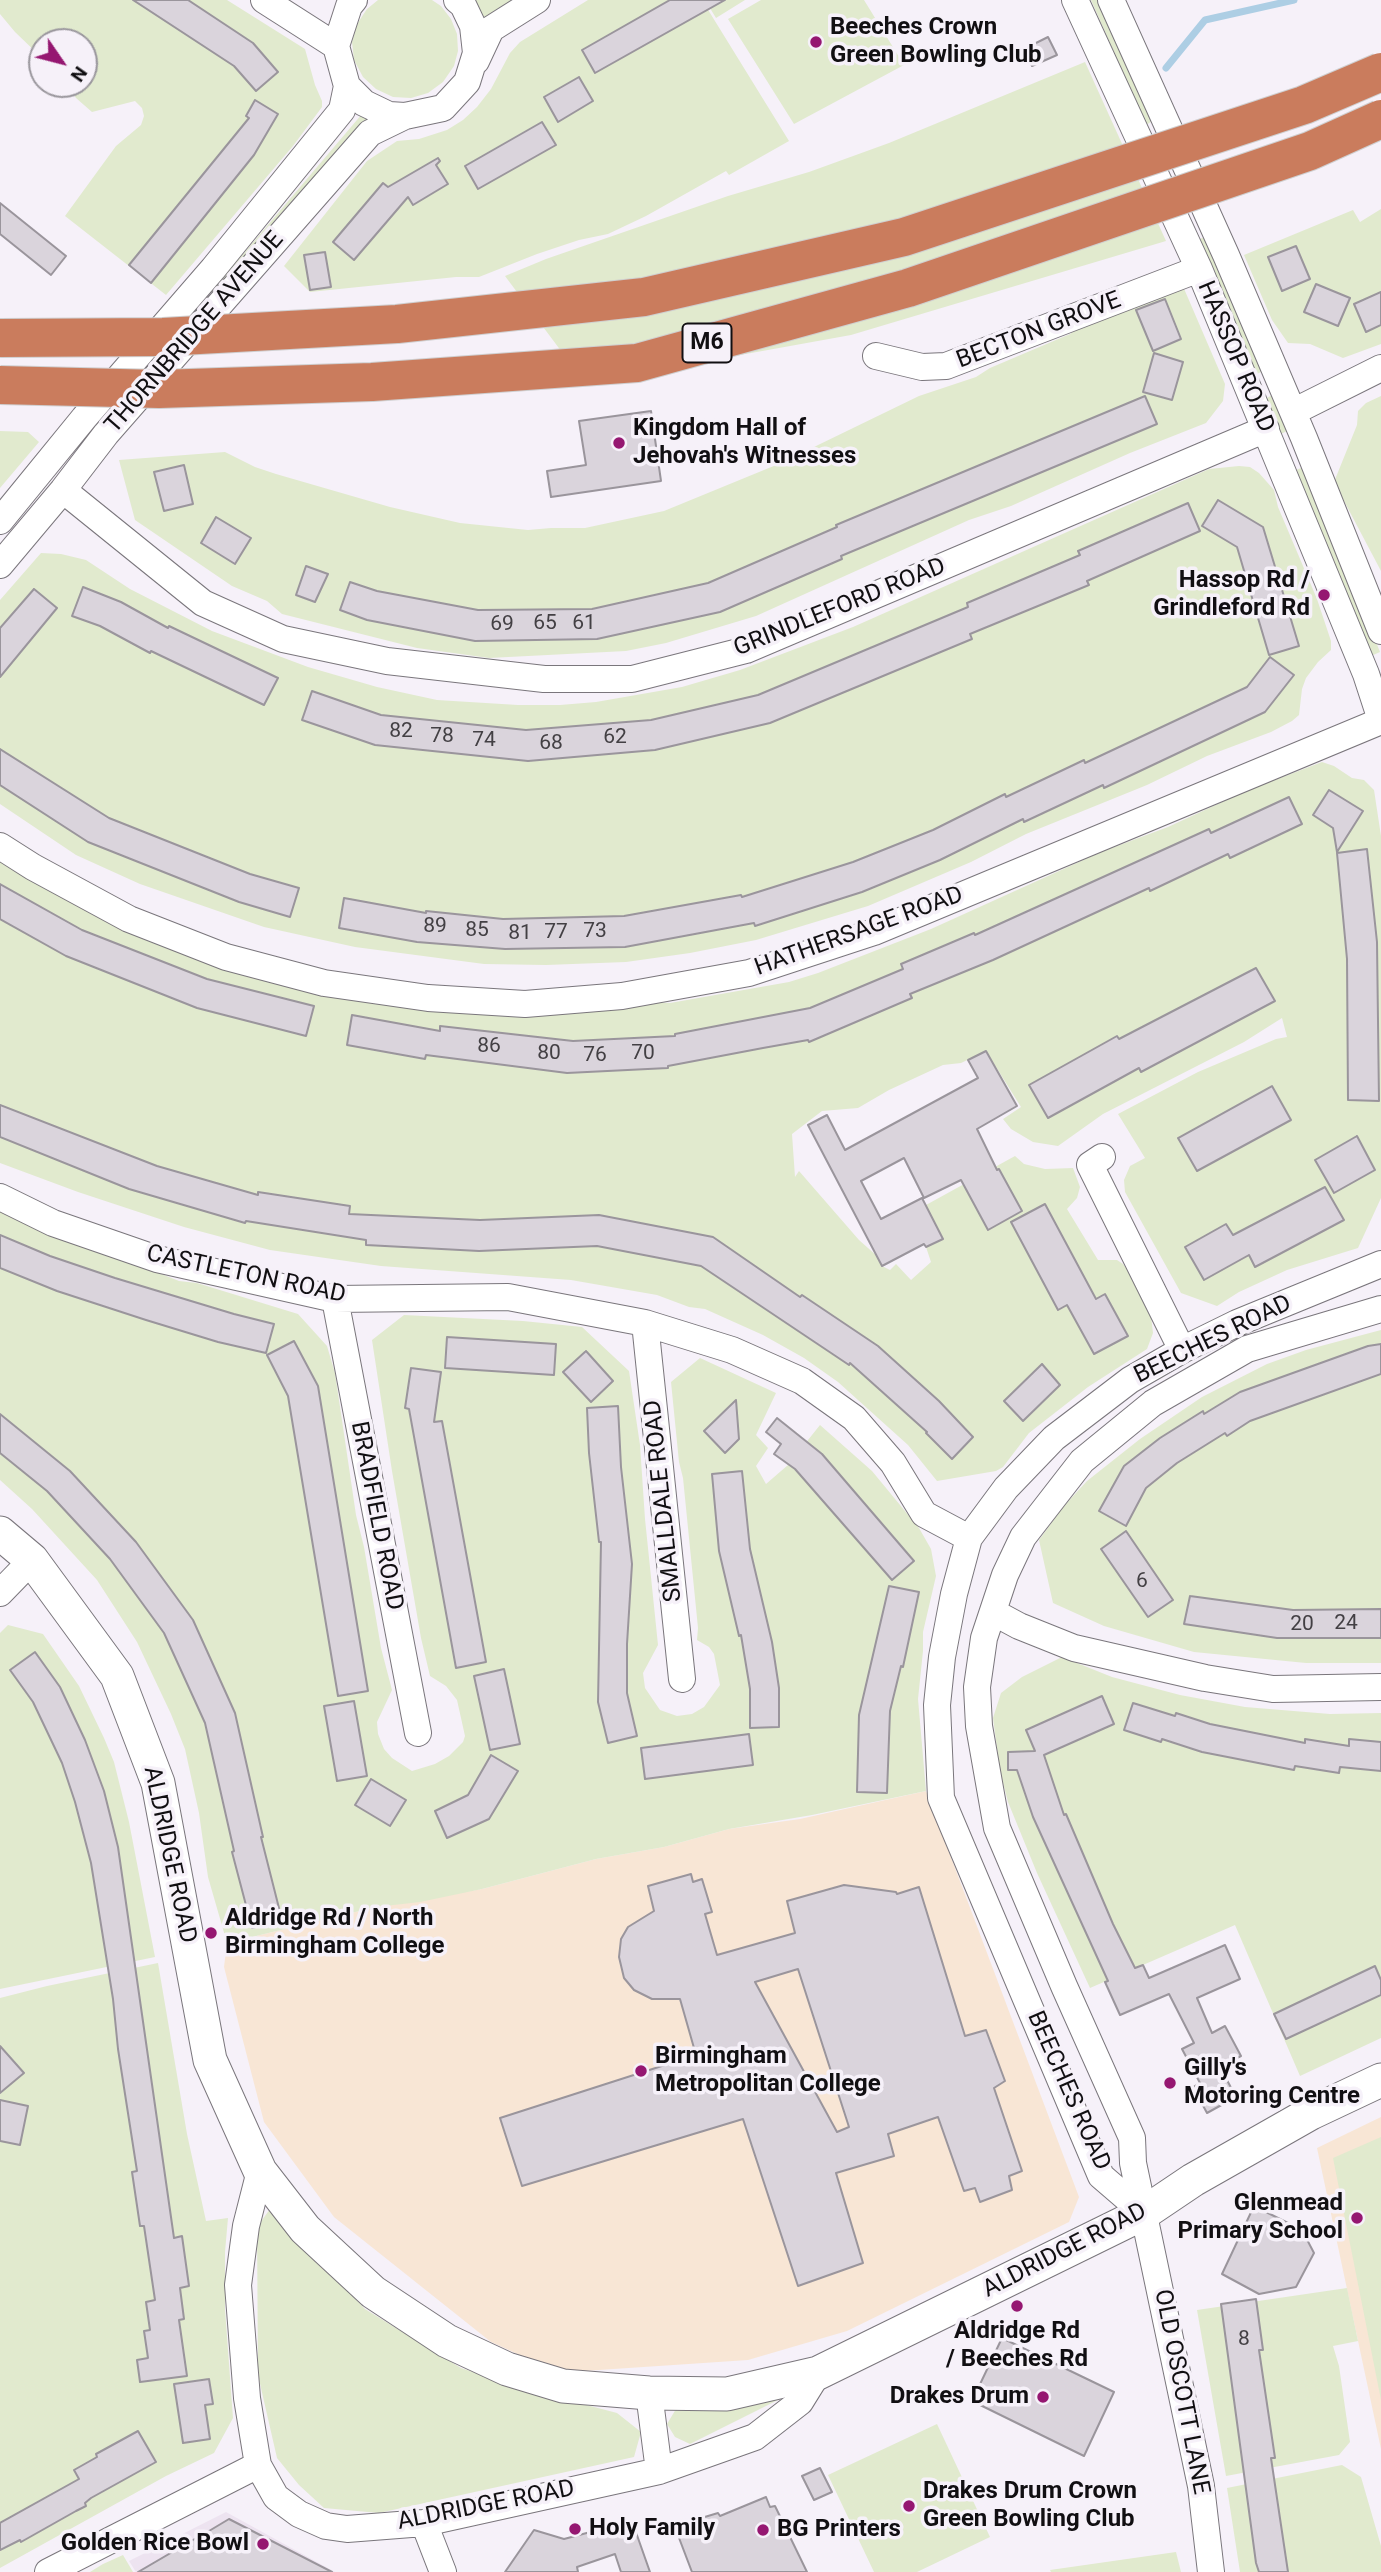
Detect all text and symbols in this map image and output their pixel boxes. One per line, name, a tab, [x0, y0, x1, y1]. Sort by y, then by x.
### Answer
place label: Beeches Crown Green Bowling Club	[830, 14, 1042, 70]
north arrow	[28, 28, 98, 98]
marker: Beeches Crown Green Bowling Club	[808, 34, 824, 50]
text: N	[66, 62, 92, 86]
street label: THORNBRIDGE AVENUE	[100, 226, 290, 440]
street label: HASSOP ROAD	[1190, 277, 1280, 437]
street label: BECTON GROVE	[953, 286, 1125, 376]
road number: M6	[682, 324, 732, 362]
place label: Kingdom Hall of Jehovah's Witnesses	[633, 415, 856, 471]
marker: Kingdom Hall of Jehovah's Witnesses	[611, 435, 627, 451]
street label: GRINDLEFORD ROAD	[730, 552, 950, 664]
place label: Hassop Rd / Grindleford Rd	[1153, 567, 1310, 623]
marker: Hassop Rd / Grindleford Rd	[1316, 587, 1332, 603]
house number: 65	[533, 611, 557, 637]
house number: 61	[572, 611, 596, 637]
house number: 69	[490, 612, 514, 638]
house number: 82	[389, 719, 413, 745]
house number: 78	[430, 724, 454, 750]
house number: 62	[603, 725, 627, 751]
house number: 74	[472, 728, 496, 754]
house number: 68	[539, 731, 563, 757]
street label: HATHERSAGE ROAD	[751, 881, 967, 983]
house number: 89	[423, 914, 447, 940]
house number: 85	[465, 918, 489, 944]
house number: 73	[583, 919, 607, 945]
house number: 77	[544, 920, 568, 946]
house number: 81	[508, 921, 532, 947]
house number: 86	[477, 1034, 501, 1060]
house number: 80	[537, 1041, 561, 1067]
house number: 70	[631, 1041, 655, 1067]
house number: 76	[583, 1043, 607, 1069]
street label: CASTLETON ROAD	[144, 1240, 348, 1310]
street label: BEECHES ROAD	[1130, 1290, 1296, 1390]
street label: SMALLDALE ROAD	[639, 1399, 689, 1603]
street label: BRADFIELD ROAD	[344, 1419, 408, 1613]
house number: 6	[1136, 1569, 1148, 1595]
house number: 24	[1334, 1611, 1358, 1637]
house number: 20	[1290, 1612, 1314, 1638]
street label: ALDRIDGE ROAD	[136, 1764, 202, 1946]
place label: Aldridge Rd / North Birmingham College	[225, 1905, 444, 1961]
marker: Aldridge Rd / North Birmingham College	[203, 1925, 219, 1941]
street label: BEECHES ROAD	[1020, 2007, 1116, 2175]
place label: Birmingham Metropolitan College	[655, 2043, 881, 2099]
place label: Gilly's Motoring Centre	[1184, 2055, 1360, 2111]
marker: Birmingham Metropolitan College	[633, 2063, 649, 2079]
marker: Gilly's Motoring Centre	[1162, 2075, 1178, 2091]
place label: Glenmead Primary School	[1178, 2190, 1343, 2246]
street label: ALDRIDGE ROAD	[978, 2197, 1152, 2305]
marker: Glenmead Primary School	[1349, 2210, 1365, 2226]
street label: OLD OSCOTT LANE	[1147, 2287, 1215, 2497]
marker: Aldridge Rd / Beeches Rd	[1009, 2298, 1025, 2314]
place label: Aldridge Rd / Beeches Rd	[946, 2318, 1088, 2374]
house number: 8	[1238, 2327, 1250, 2353]
place label: Drakes Drum	[890, 2383, 1029, 2411]
marker: Drakes Drum	[1035, 2389, 1051, 2405]
street label: ALDRIDGE ROAD	[395, 2475, 577, 2537]
place label: Drakes Drum Crown Green Bowling Club	[923, 2478, 1137, 2534]
marker: Drakes Drum Crown Green Bowling Club	[901, 2498, 917, 2514]
place label: Holy Family	[589, 2515, 715, 2543]
place label: BG Printers	[777, 2516, 901, 2544]
marker: Holy Family	[567, 2521, 583, 2537]
marker: BG Printers	[755, 2522, 771, 2538]
place label: Golden Rice Bowl	[61, 2530, 249, 2558]
marker: Golden Rice Bowl	[255, 2536, 271, 2552]

